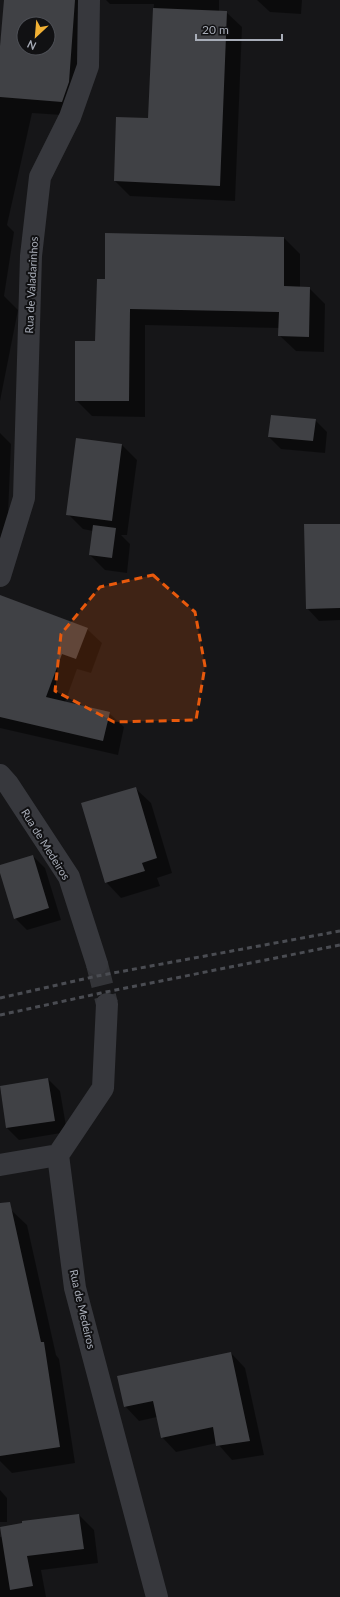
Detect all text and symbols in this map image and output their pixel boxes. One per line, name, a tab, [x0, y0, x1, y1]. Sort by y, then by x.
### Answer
north arrow	[16, 16, 56, 56]
scale bar	[196, 16, 282, 42]
text: 20 m	[202, 22, 229, 37]
text: N	[25, 38, 38, 53]
street label: Rua de Valadarinhos	[22, 236, 40, 334]
street label: Rua de Medeiros	[19, 806, 73, 882]
street label: Rua de Medeiros	[68, 1268, 99, 1350]

